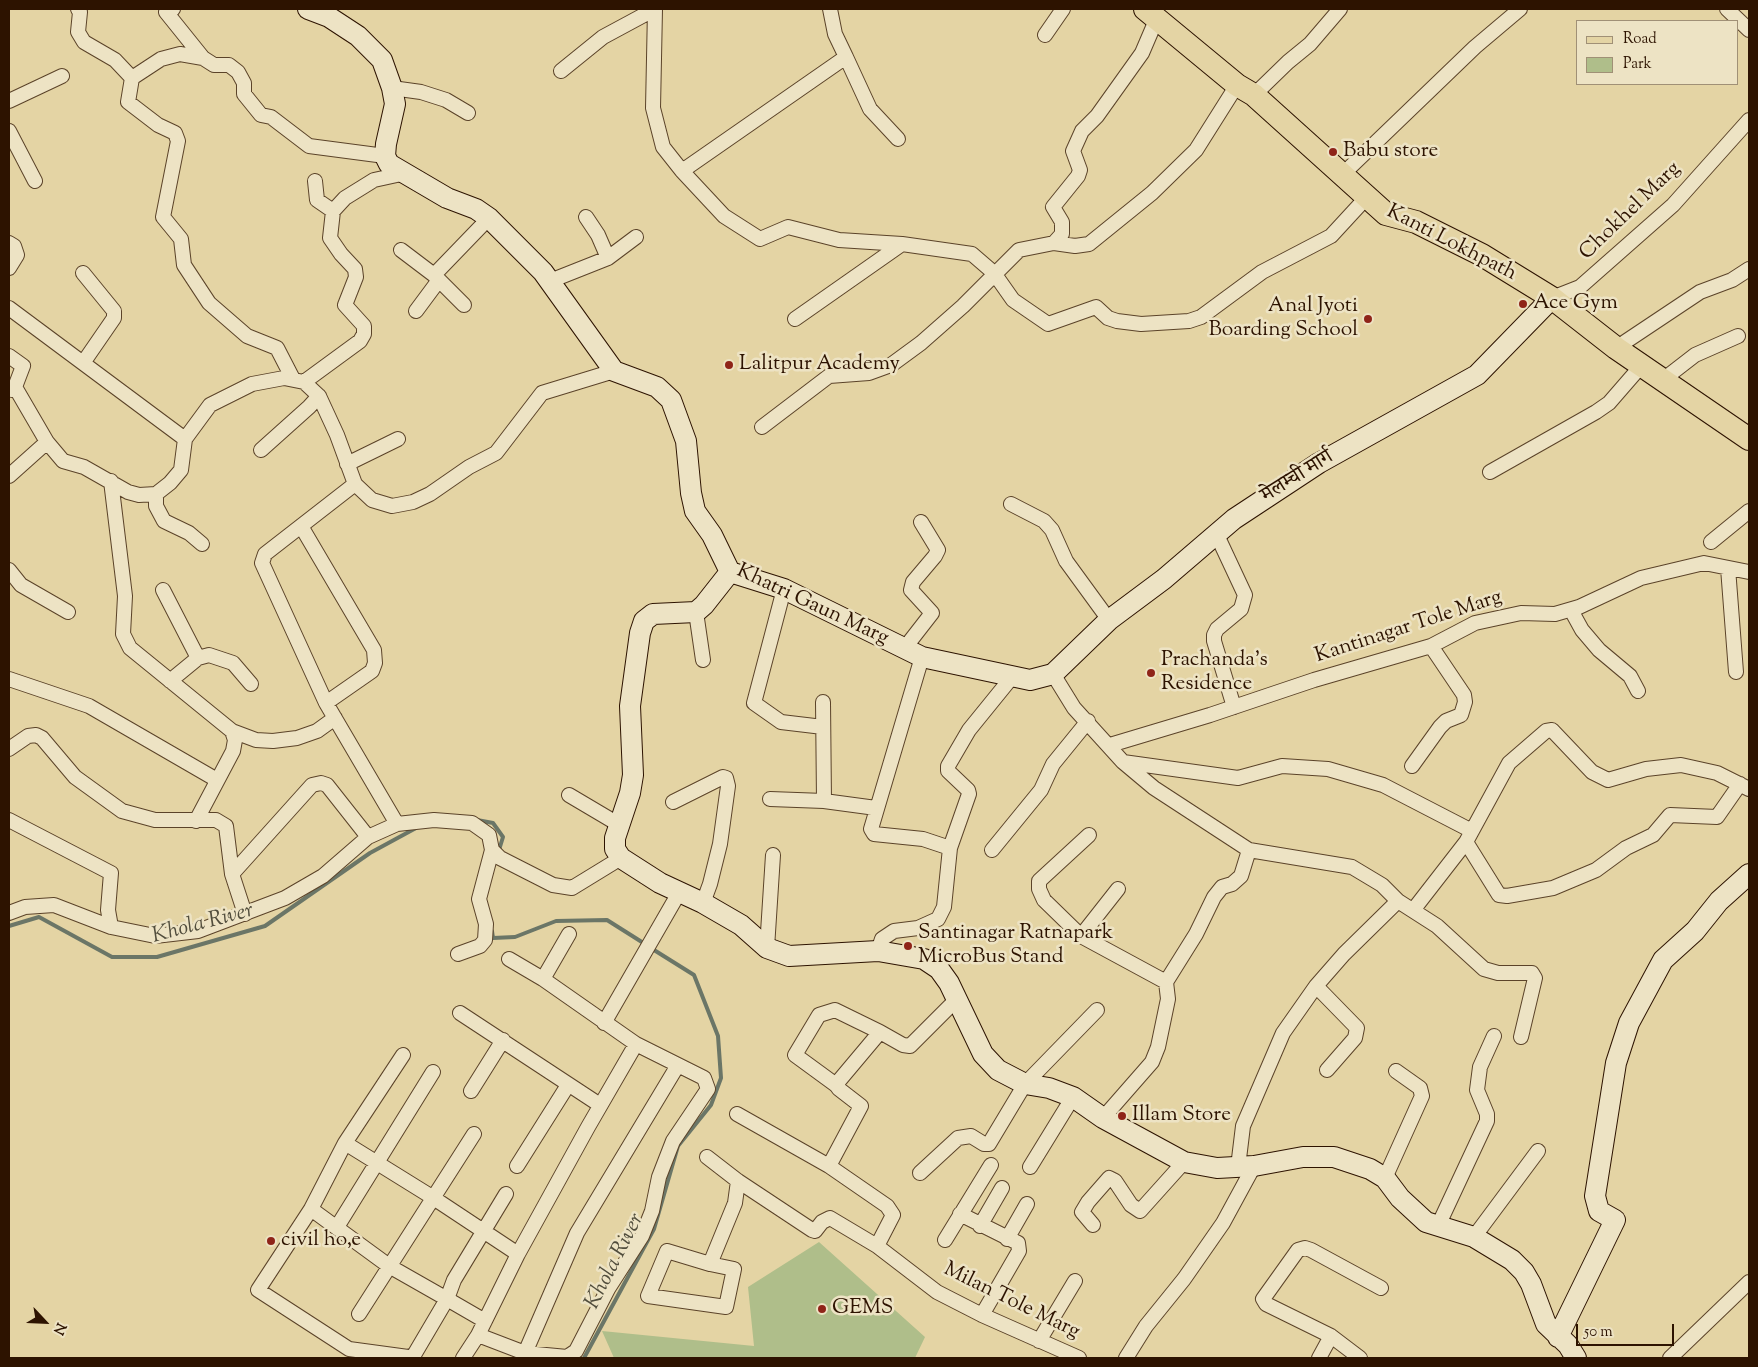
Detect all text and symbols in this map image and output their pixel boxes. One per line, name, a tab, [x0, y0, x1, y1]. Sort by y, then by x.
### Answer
legend	[1576, 20, 1738, 85]
text: Road	[1623, 29, 1657, 50]
text: Park	[1623, 54, 1652, 75]
place label: Babu store	[1343, 139, 1438, 165]
marker: Babu store	[1327, 146, 1339, 158]
street label: Chokhel Marg	[1575, 157, 1687, 267]
street label: Kanti Lokhpath	[1382, 200, 1520, 288]
place label: Ace Gym	[1533, 291, 1618, 317]
place label: Anal Jyoti Boarding School	[1209, 294, 1358, 344]
marker: Ace Gym	[1517, 298, 1529, 310]
marker: Anal Jyoti Boarding School	[1362, 313, 1374, 325]
place label: Lalitpur Academy	[739, 352, 900, 378]
marker: Lalitpur Academy	[723, 359, 735, 371]
street label: मेलम्ची मार्ग	[1257, 446, 1339, 510]
street label: Khatri Gaun Marg	[732, 560, 892, 652]
street label: Kantinagar Tole Marg	[1312, 586, 1506, 670]
place label: Prachanda's Residence	[1161, 648, 1268, 698]
marker: Prachanda's Residence	[1145, 667, 1157, 679]
water label: Khola River	[149, 899, 257, 951]
place label: Santinagar Ratnapark MicroBus Stand	[918, 921, 1113, 971]
marker: Santinagar Ratnapark MicroBus Stand	[902, 940, 914, 952]
place label: Illam Store	[1132, 1103, 1231, 1129]
marker: Illam Store	[1116, 1110, 1128, 1122]
water label: Khola River	[581, 1210, 651, 1314]
place label: civil ho,e	[281, 1228, 361, 1254]
marker: civil ho,e	[265, 1235, 277, 1247]
street label: Milan Tole Marg	[939, 1258, 1083, 1346]
place label: GEMS	[832, 1296, 893, 1322]
north arrow	[20, 1297, 70, 1347]
marker: GEMS	[816, 1303, 828, 1315]
scale bar	[1578, 1314, 1676, 1346]
text: N	[47, 1319, 70, 1338]
text: 50 m	[1584, 1322, 1613, 1343]

